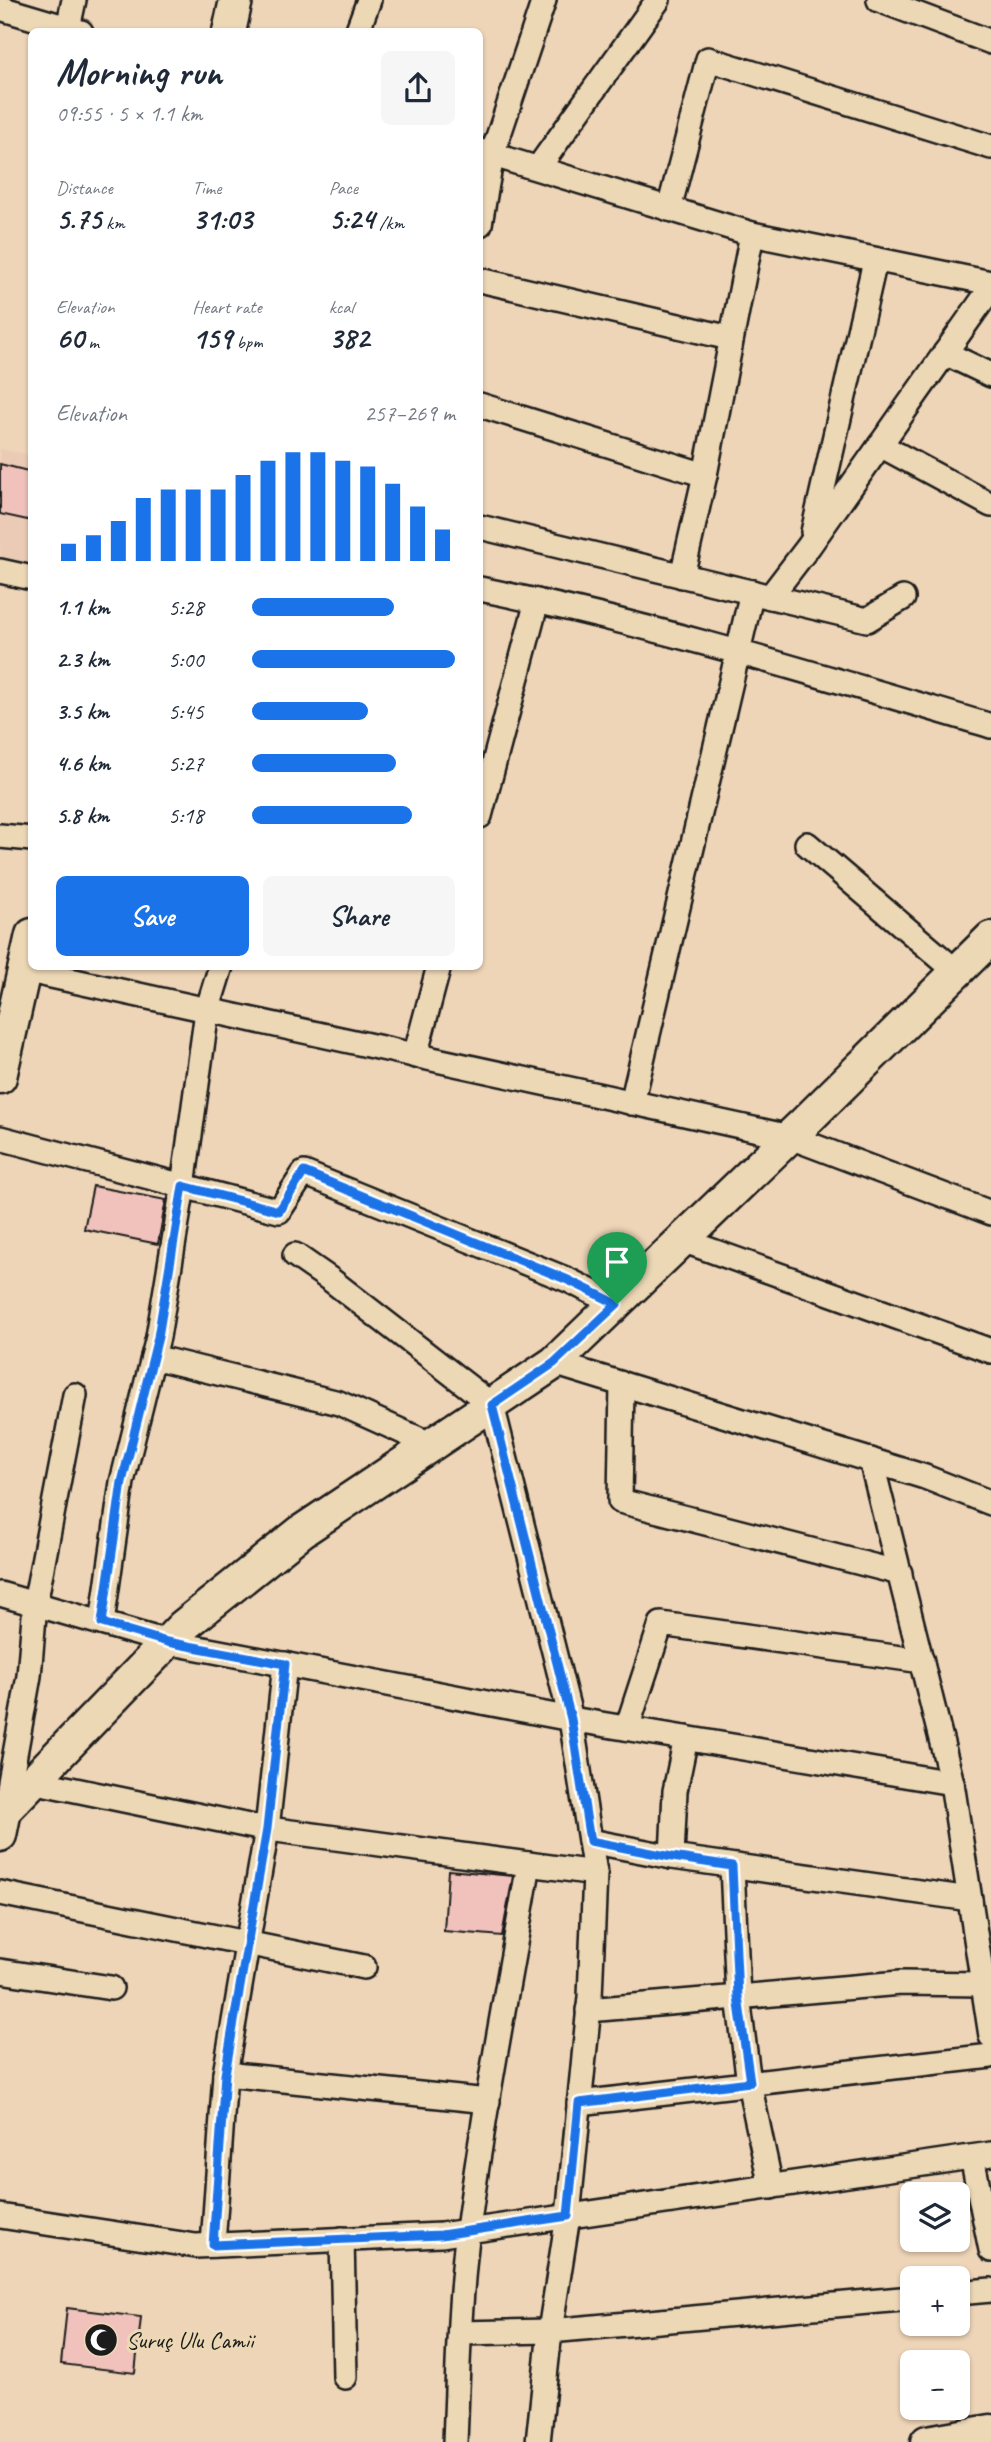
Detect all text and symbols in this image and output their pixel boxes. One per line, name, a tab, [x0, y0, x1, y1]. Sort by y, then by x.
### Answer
text: Morning run	[56, 49, 222, 96]
button: share	[381, 51, 455, 125]
text: 09:55 · 5 × 1.1 km	[56, 99, 202, 128]
text: Distance	[56, 176, 113, 200]
text: Time	[192, 176, 221, 200]
text: Pace	[329, 176, 358, 200]
text: 5.75	[56, 200, 101, 238]
text: 31:03	[192, 200, 252, 238]
text: 5:24	[329, 200, 375, 238]
text: km	[101, 211, 125, 235]
text: /km	[375, 211, 404, 235]
text: Elevation	[56, 295, 114, 319]
text: Heart rate	[192, 295, 262, 319]
text: kcal	[329, 295, 354, 319]
text: 60	[56, 319, 84, 357]
text: 159	[192, 319, 232, 357]
text: 382	[329, 319, 369, 357]
text: m	[84, 330, 99, 354]
text: bpm	[232, 330, 263, 354]
text: Elevation	[56, 399, 127, 428]
text: 257–269 m	[364, 399, 455, 428]
text: 1.1 km	[56, 593, 110, 622]
text: 5:28	[168, 593, 204, 622]
text: 2.3 km	[56, 645, 110, 674]
text: 5:00	[168, 645, 204, 674]
text: 3.5 km	[56, 697, 109, 726]
text: 5:45	[168, 697, 204, 726]
text: 4.6 km	[56, 749, 110, 778]
text: 5:27	[168, 749, 204, 778]
text: 5.8 km	[56, 801, 109, 830]
text: 5:18	[168, 801, 204, 830]
button: Save	[56, 876, 249, 956]
button: Share	[263, 876, 455, 956]
pin	[587, 1232, 647, 1304]
icon: arrive	[598, 1243, 636, 1281]
map controls	[900, 2182, 970, 2420]
button: layers	[900, 2182, 970, 2252]
button: +	[900, 2266, 970, 2336]
mosque icon: Suruç Ulu Camii	[82, 2321, 120, 2359]
place label: Suruç Ulu Camii	[126, 2325, 256, 2355]
button: −	[900, 2350, 970, 2420]

